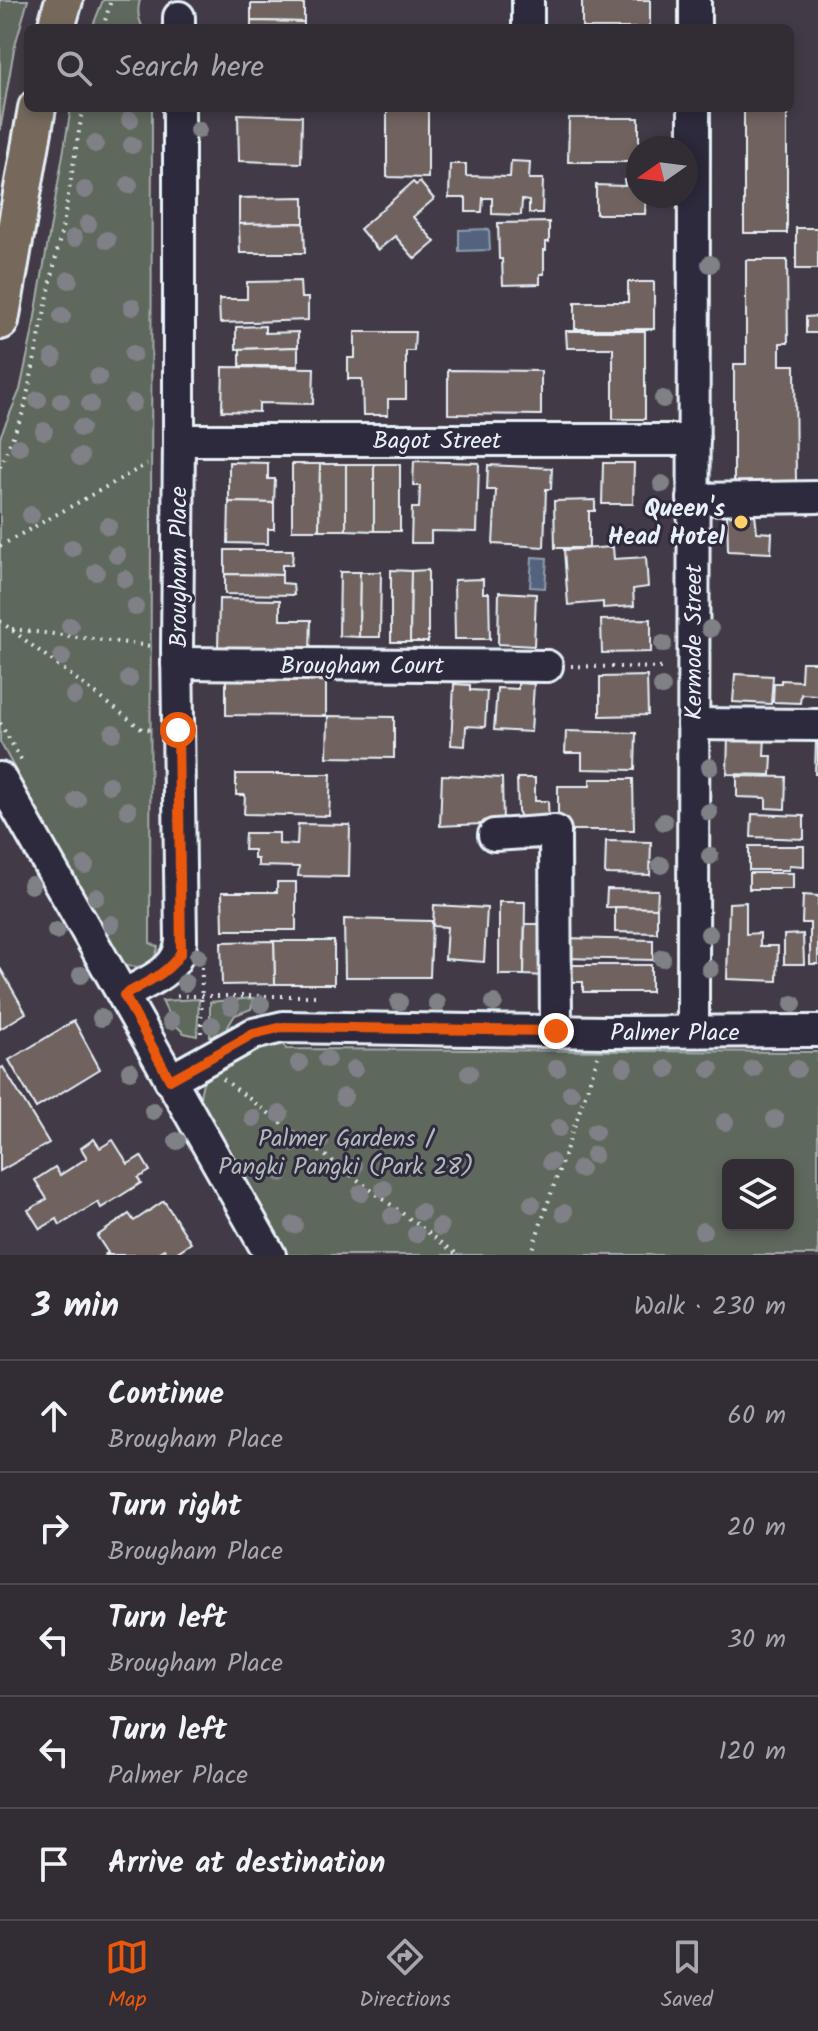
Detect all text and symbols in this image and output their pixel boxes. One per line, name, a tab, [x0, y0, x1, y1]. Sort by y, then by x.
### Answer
search box	[24, 24, 794, 112]
text: Search here	[116, 44, 264, 92]
icon: search	[52, 46, 96, 90]
north arrow	[626, 136, 698, 208]
street label: Bagot Street	[373, 422, 502, 461]
street label: Brougham Place	[160, 486, 199, 648]
place label: Queen's Head Hotel	[608, 490, 726, 557]
marker: Queen's Head Hotel	[732, 513, 750, 531]
street label: Kermode Street	[675, 563, 714, 720]
street label: Brougham Court	[280, 647, 445, 686]
route start	[160, 712, 196, 748]
route end	[538, 1013, 574, 1049]
street label: Palmer Place	[610, 1014, 740, 1053]
park label: Palmer Gardens / Pangki Pangki (Park 28)	[218, 1120, 474, 1187]
map controls	[722, 1159, 794, 1231]
button: layers	[722, 1159, 794, 1231]
text: 3 min	[32, 1280, 119, 1334]
text: Walk · 230 m	[634, 1286, 786, 1328]
text: Continue	[108, 1371, 224, 1419]
icon: ahead	[32, 1394, 76, 1438]
text: 60 m	[727, 1395, 786, 1437]
text: Brougham Place	[108, 1419, 283, 1461]
text: Turn right	[108, 1483, 241, 1531]
icon: right	[32, 1506, 76, 1550]
text: 20 m	[727, 1507, 786, 1549]
text: Brougham Place	[108, 1531, 283, 1573]
text: Turn left	[108, 1595, 227, 1643]
icon: left	[32, 1618, 76, 1662]
text: 30 m	[727, 1619, 786, 1661]
text: Brougham Place	[108, 1643, 283, 1685]
text: Turn left	[108, 1707, 227, 1755]
icon: left	[32, 1730, 76, 1774]
text: 120 m	[719, 1731, 786, 1773]
text: Palmer Place	[108, 1755, 248, 1797]
text: Arrive at destination	[108, 1840, 385, 1888]
icon: arrive	[32, 1842, 76, 1886]
tab: Map	[105, 1935, 149, 2018]
tab: Directions	[359, 1935, 451, 2018]
tab: Saved	[661, 1935, 713, 2018]

